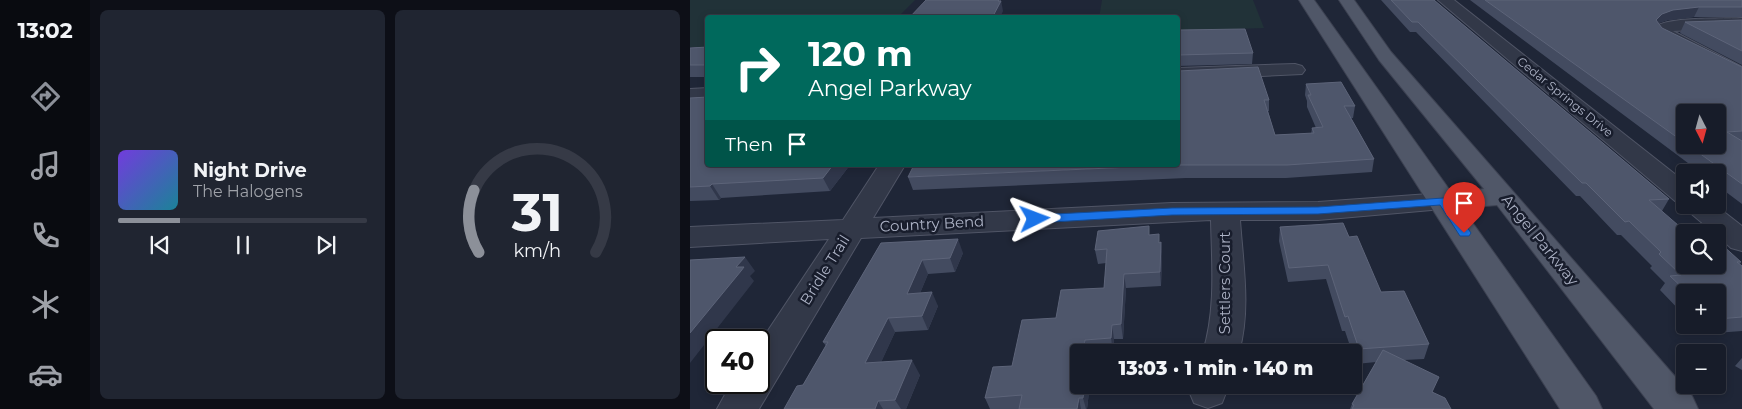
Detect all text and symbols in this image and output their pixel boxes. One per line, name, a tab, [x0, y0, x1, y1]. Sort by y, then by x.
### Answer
text: 13:02	[17, 17, 73, 44]
text: 120 m	[808, 32, 913, 75]
icon: right	[725, 35, 790, 100]
street label: Cedar Springs Drive	[1514, 53, 1616, 140]
text: Angel Parkway	[808, 75, 972, 102]
icon: directions	[28, 79, 63, 114]
north arrow	[1676, 104, 1726, 154]
map controls	[1676, 104, 1726, 394]
icon: arrive	[783, 130, 811, 158]
text: Then	[725, 133, 773, 156]
icon: music	[28, 148, 63, 183]
text: Night Drive	[193, 159, 307, 182]
button: sound	[1676, 164, 1726, 214]
text: 31	[511, 181, 563, 244]
text: The Halogens	[193, 182, 303, 201]
pin	[1443, 182, 1485, 233]
icon: arrive	[1450, 189, 1478, 217]
street label: Angel Parkway	[1498, 190, 1583, 290]
position arrow	[1008, 192, 1060, 244]
street label: Country Bend	[879, 211, 985, 236]
icon: phone	[28, 218, 63, 253]
button: search	[1676, 224, 1726, 274]
icon: previous	[146, 231, 174, 259]
icon: pause	[229, 231, 257, 259]
icon: next	[312, 231, 340, 259]
street label: Bridle Trail	[796, 231, 854, 308]
street label: Settlers Court	[1215, 232, 1234, 334]
text: km/h	[514, 240, 561, 261]
button: +	[1676, 284, 1726, 334]
icon: climate	[28, 287, 63, 322]
speed limit sign: 40	[705, 329, 770, 394]
button: −	[1676, 344, 1726, 394]
icon: car	[28, 357, 63, 392]
text: 13:03 · 1 min · 140 m	[1119, 357, 1313, 380]

